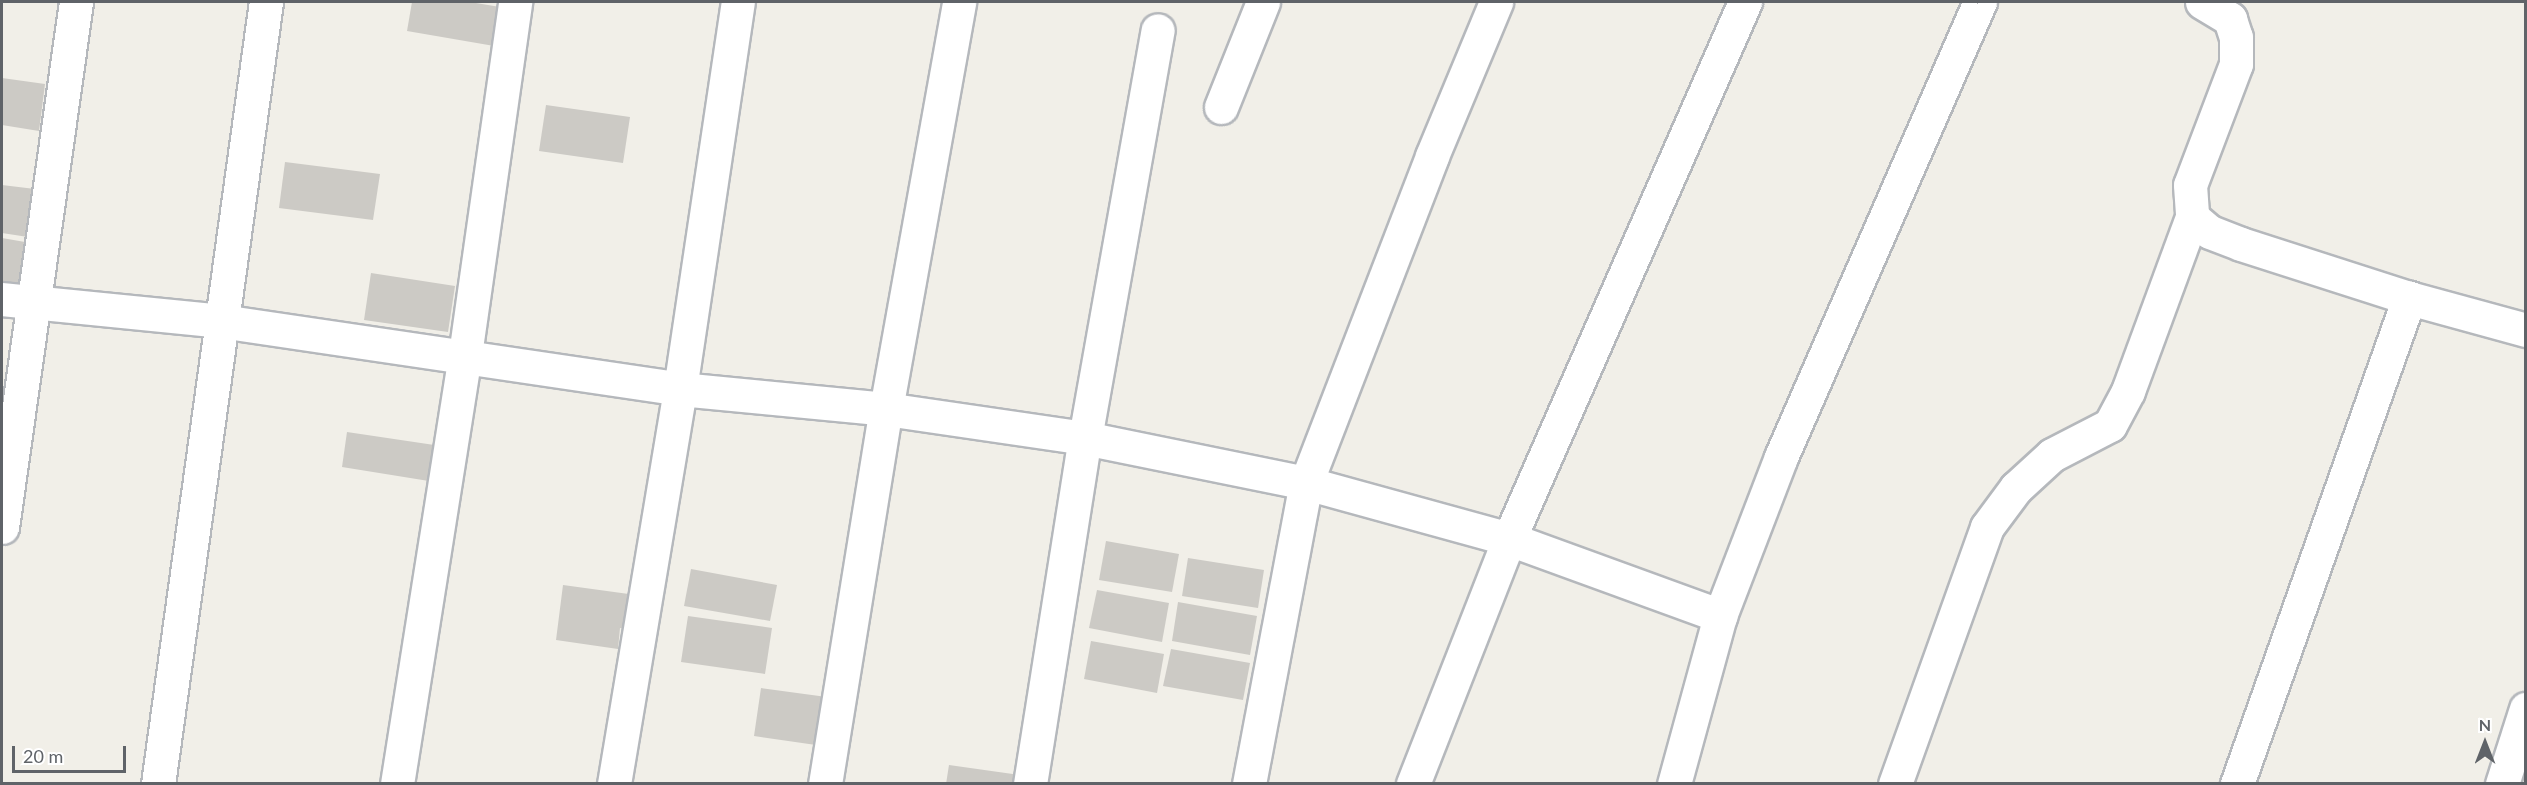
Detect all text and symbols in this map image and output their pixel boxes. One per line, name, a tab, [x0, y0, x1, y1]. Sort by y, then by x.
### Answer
north arrow	[2455, 713, 2515, 773]
text: N	[2479, 715, 2491, 734]
scale bar	[15, 734, 129, 772]
text: 20 m	[23, 745, 63, 767]

